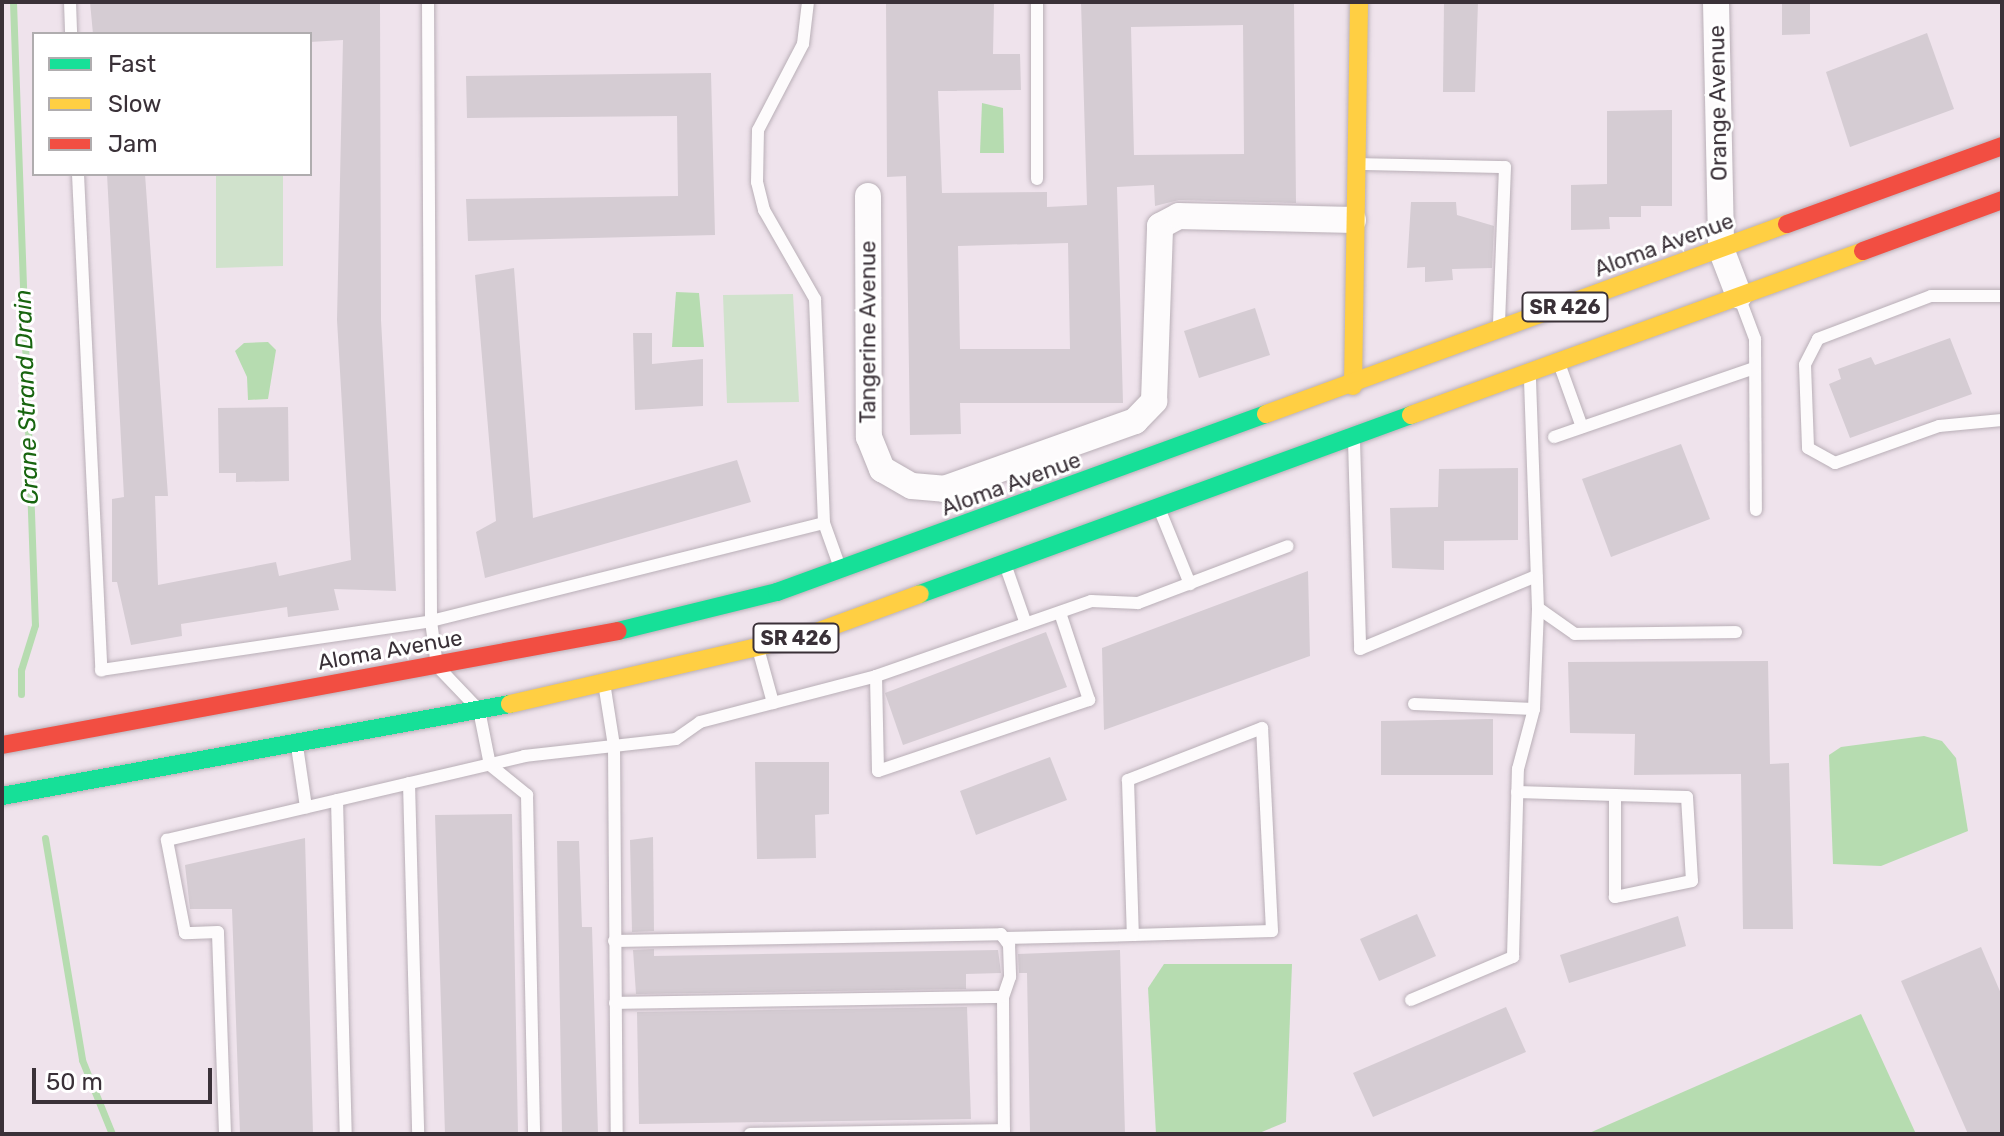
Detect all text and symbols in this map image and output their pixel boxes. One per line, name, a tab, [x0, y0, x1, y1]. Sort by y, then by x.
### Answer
street label: Orange Avenue	[1703, 25, 1733, 181]
legend	[32, 32, 312, 176]
text: Fast	[108, 50, 156, 78]
text: Slow	[108, 90, 161, 118]
text: Jam	[108, 130, 158, 158]
street label: Aloma Avenue	[1590, 207, 1738, 283]
street label: Tangerine Avenue	[855, 240, 881, 424]
water label: Crane Strand Drain	[9, 289, 45, 505]
road number: SR 426	[1521, 291, 1609, 323]
street label: Aloma Avenue	[937, 446, 1085, 522]
road number: SR 426	[752, 622, 840, 654]
street label: Aloma Avenue	[315, 624, 465, 676]
scale bar	[36, 1052, 216, 1102]
text: 50 m	[46, 1068, 103, 1096]

